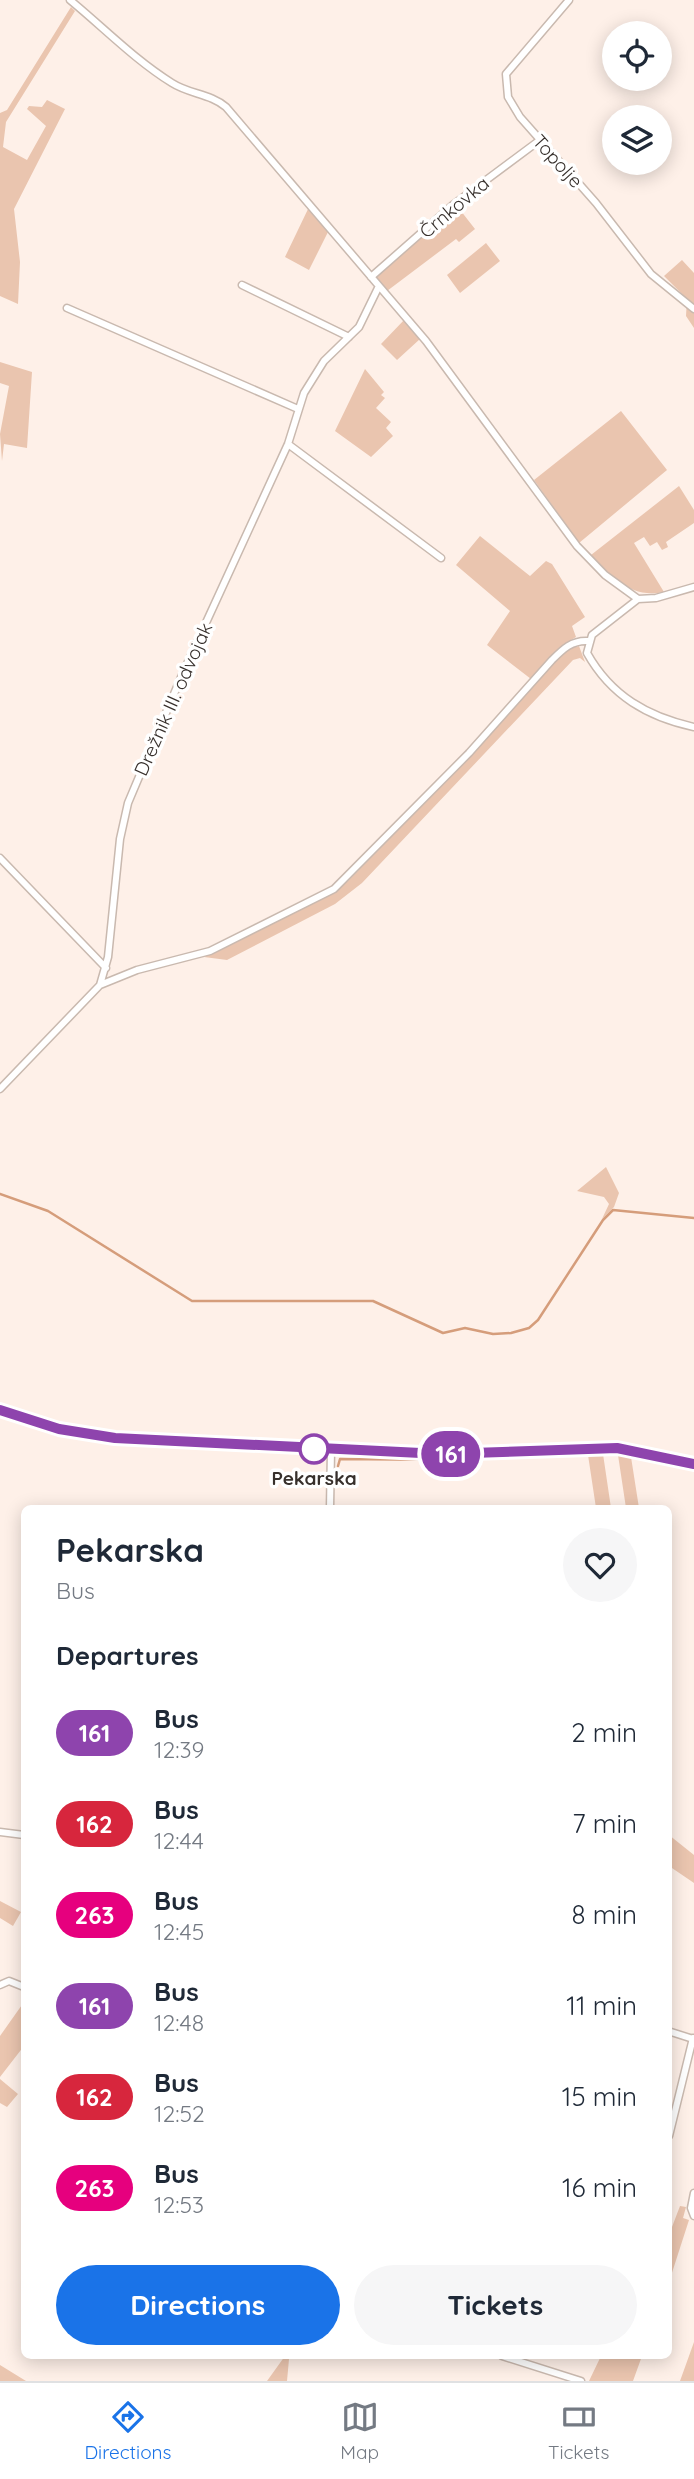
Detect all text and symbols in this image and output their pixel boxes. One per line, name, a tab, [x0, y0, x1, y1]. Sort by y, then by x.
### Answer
map controls	[602, 21, 672, 175]
button: locate	[602, 21, 672, 91]
button: layers	[602, 105, 672, 175]
street label: Topolje	[528, 129, 588, 193]
street label: Črnkovka	[414, 171, 494, 243]
street label: Drežnik III. odvojak	[129, 619, 217, 779]
line badge: 161	[411, 1431, 491, 1477]
marker: Pekarska	[299, 1434, 329, 1464]
text: 161	[435, 1439, 467, 1469]
place label: Pekarska	[271, 1466, 357, 1490]
button: heart	[563, 1528, 637, 1602]
text: Pekarska	[56, 1529, 204, 1570]
text: Bus	[56, 1576, 95, 1605]
text: Departures	[56, 1639, 199, 1672]
text: Bus	[154, 1702, 199, 1735]
text: 2 min	[571, 1716, 637, 1749]
text: 161	[79, 1718, 110, 1748]
text: 12:39	[154, 1735, 204, 1764]
text: Bus	[154, 1793, 199, 1826]
text: 7 min	[572, 1807, 637, 1840]
text: 162	[76, 1809, 113, 1839]
text: 12:44	[154, 1826, 204, 1855]
text: Bus	[154, 1884, 199, 1917]
text: 8 min	[572, 1898, 637, 1931]
text: 263	[75, 1900, 114, 1930]
text: 12:45	[154, 1917, 204, 1946]
text: Bus	[154, 1975, 199, 2008]
text: 11 min	[566, 1989, 637, 2022]
text: 161	[79, 1991, 110, 2021]
text: 12:48	[154, 2008, 204, 2037]
text: Bus	[154, 2066, 199, 2099]
text: 15 min	[562, 2080, 637, 2113]
text: 162	[76, 2082, 113, 2112]
text: 12:52	[154, 2099, 205, 2128]
text: Bus	[154, 2157, 199, 2190]
text: 16 min	[562, 2171, 637, 2204]
text: 263	[75, 2173, 114, 2203]
text: 12:53	[154, 2190, 204, 2219]
button: Directions	[56, 2265, 340, 2345]
button: Tickets	[354, 2265, 637, 2345]
tab: Directions	[84, 2398, 172, 2464]
tab: Map	[340, 2398, 379, 2464]
tab: Tickets	[548, 2398, 610, 2464]

